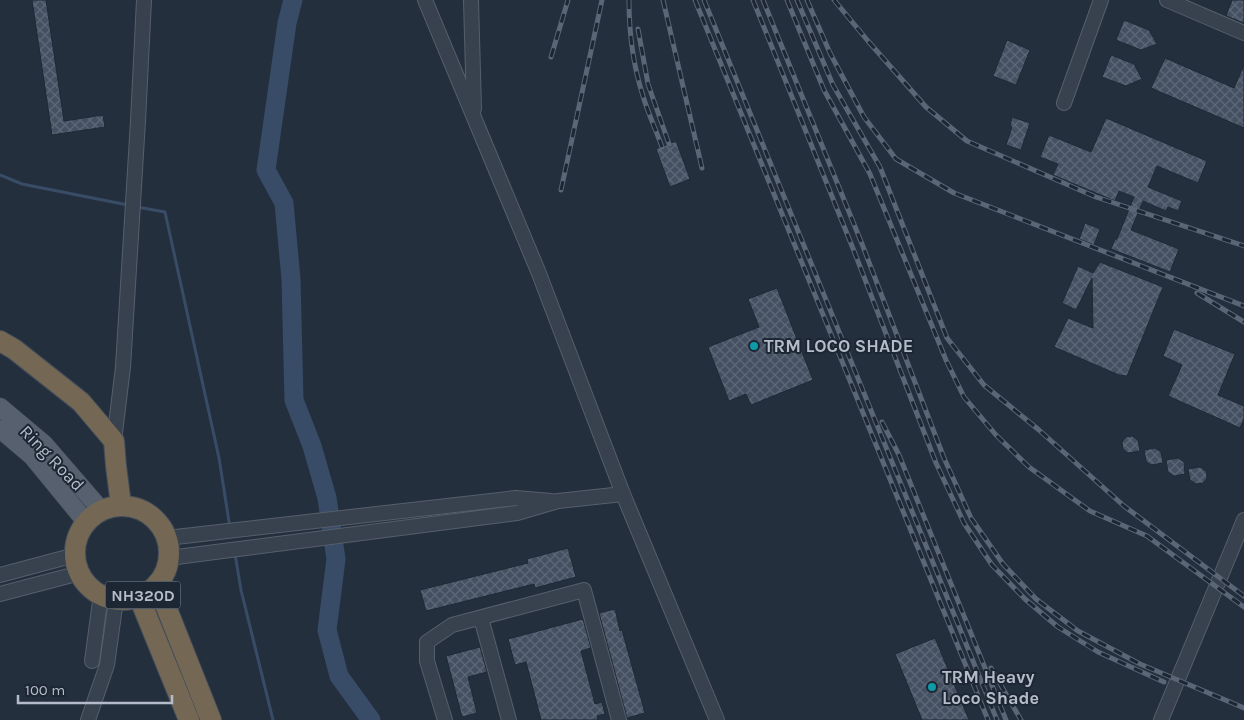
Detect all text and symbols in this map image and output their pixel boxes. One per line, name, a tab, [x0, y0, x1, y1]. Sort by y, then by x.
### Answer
place label: TRM LOCO SHADE	[764, 335, 913, 357]
marker: TRM LOCO SHADE	[748, 340, 760, 352]
street label: Ring Road	[15, 420, 89, 496]
road number: NH320D	[106, 582, 180, 608]
place label: TRM Heavy Loco Shade	[942, 666, 1039, 709]
scale bar	[18, 672, 171, 704]
text: 100 m	[25, 681, 65, 699]
marker: TRM Heavy Loco Shade	[926, 681, 938, 693]

